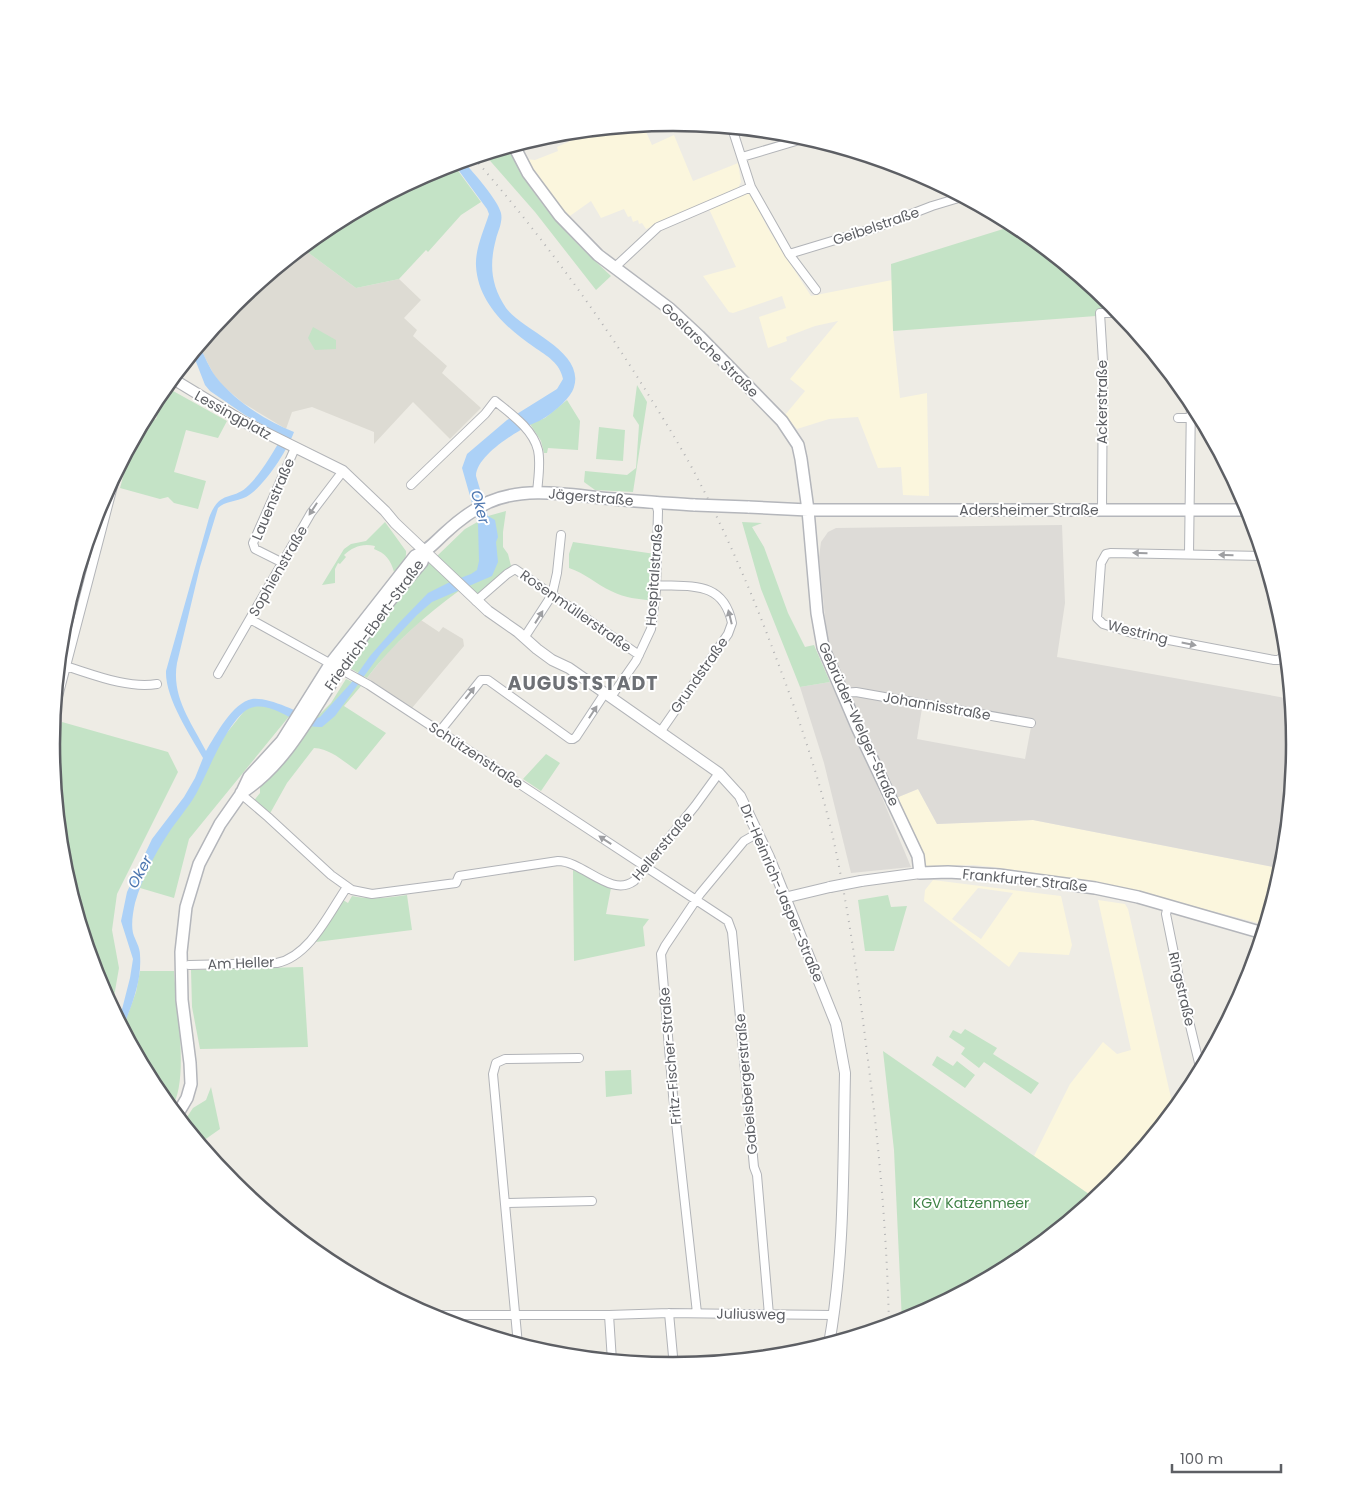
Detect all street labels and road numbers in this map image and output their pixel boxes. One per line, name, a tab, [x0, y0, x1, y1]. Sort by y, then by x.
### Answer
street label: Geibelstraße	[830, 202, 922, 250]
street label: Goslarsche Straße	[657, 298, 763, 402]
street label: Ackerstraße	[1092, 360, 1112, 444]
street label: Lessingplatz	[191, 386, 275, 444]
street label: Lauenstraße	[247, 455, 299, 543]
street label: Jägerstraße	[548, 483, 635, 511]
street label: Adersheimer Straße	[959, 500, 1099, 520]
street label: Sophienstraße	[244, 522, 312, 620]
street label: Hospitalstraße	[640, 523, 668, 627]
street label: Friedrich-Ebert-Straße	[320, 555, 428, 694]
street label: Rosenmüllerstraße	[516, 565, 636, 657]
street label: Westring	[1106, 615, 1170, 649]
street label: Grundstraße	[665, 633, 733, 717]
street label: Gebrüder-Welger-Straße	[814, 639, 904, 809]
street label: Johannisstraße	[882, 687, 993, 725]
street label: Schützenstraße	[425, 717, 527, 793]
street label: Dr.-Heinrich-Jasper-Straße	[735, 801, 829, 986]
street label: Hellerstraße	[627, 807, 697, 885]
street label: Frankfurter Straße	[961, 863, 1089, 897]
street label: Ringstraße	[1164, 950, 1200, 1028]
street label: Am Heller	[207, 952, 275, 974]
street label: Fritz-Fischer-Straße	[654, 986, 686, 1126]
street label: Gabelsbergerstraße	[730, 1012, 762, 1155]
street label: Juliusweg	[716, 1303, 786, 1325]

